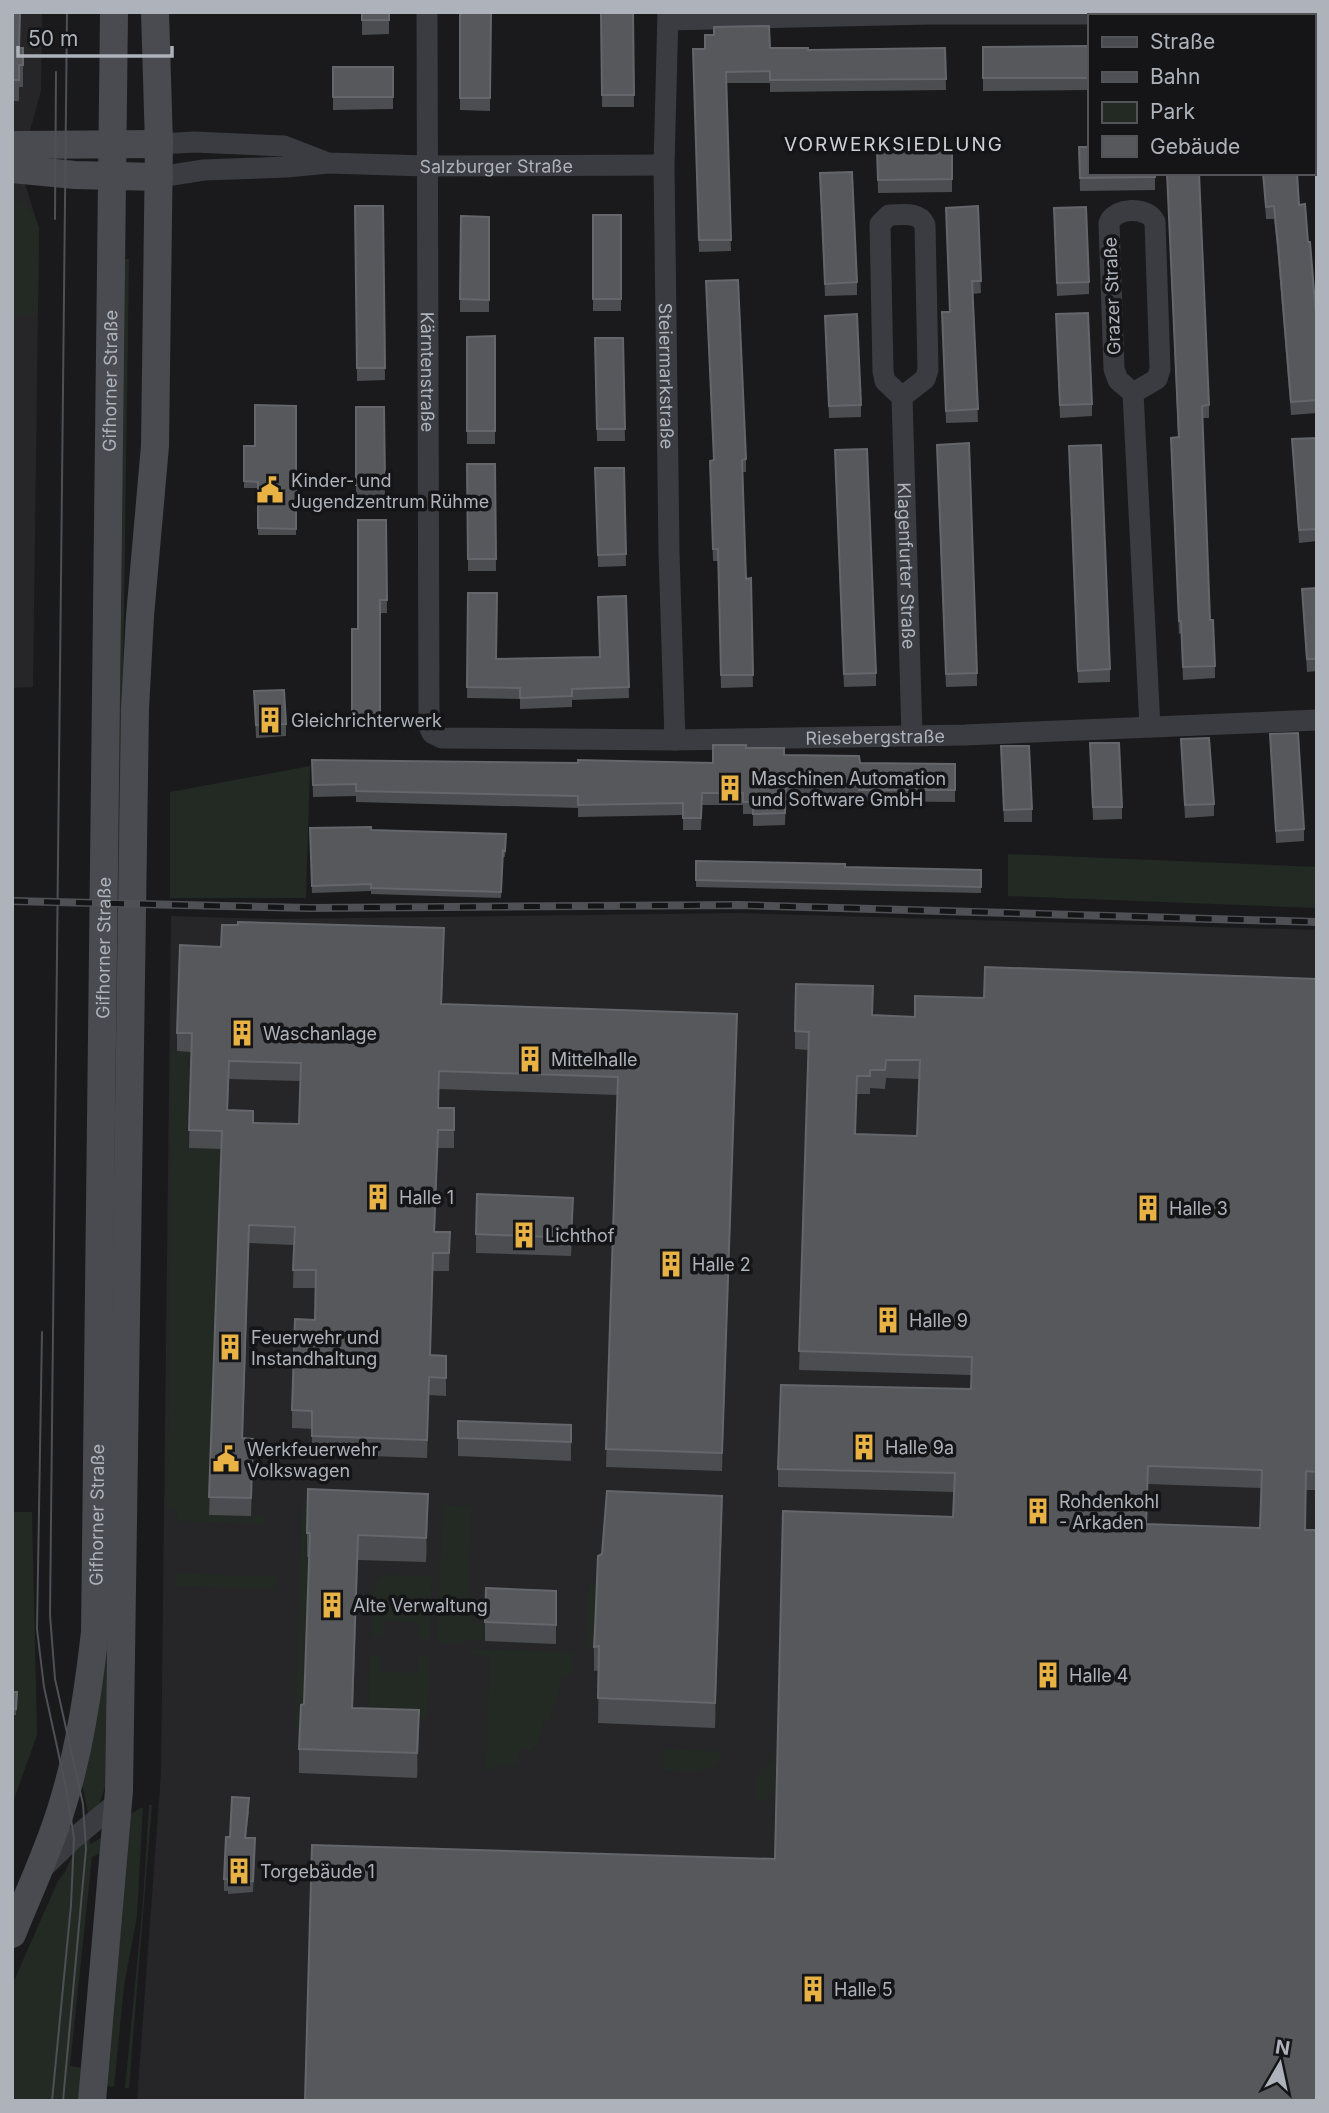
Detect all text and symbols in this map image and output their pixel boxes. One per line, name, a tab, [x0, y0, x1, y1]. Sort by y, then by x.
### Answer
scale bar	[18, 14, 172, 58]
legend	[1088, 14, 1315, 175]
text: 50 m	[28, 26, 78, 51]
text: Straße	[1150, 29, 1215, 54]
text: Bahn	[1150, 64, 1200, 89]
text: Park	[1150, 99, 1195, 124]
district label: VORWERKSIEDLUNG	[784, 133, 1004, 156]
text: Gebäude	[1150, 134, 1240, 159]
street label: Salzburger Straße	[419, 155, 573, 177]
street label: Grazer Straße	[1099, 237, 1125, 355]
street label: Steiermarkstraße	[655, 303, 678, 449]
street label: Gifhorner Straße	[98, 310, 121, 452]
street label: Kärntenstraße	[417, 312, 439, 432]
place label: Kinder- und Jugendzentrum Rühme	[291, 470, 489, 512]
public building icon: Kinder- und Jugendzentrum Rühme	[255, 475, 285, 505]
street label: Klagenfurter Straße	[894, 482, 920, 650]
building icon: Gleichrichterwerk	[255, 705, 285, 735]
place label: Gleichrichterwerk	[291, 710, 442, 731]
street label: Riesebergstraße	[805, 725, 945, 748]
place label: Maschinen Automation und Software GmbH	[751, 768, 946, 810]
building icon: Maschinen Automation und Software GmbH	[715, 773, 745, 803]
street label: Gifhorner Straße	[92, 877, 114, 1019]
building icon: Waschanlage	[227, 1018, 257, 1048]
place label: Waschanlage	[263, 1023, 377, 1044]
building icon: Mittelhalle	[515, 1044, 545, 1074]
place label: Mittelhalle	[551, 1049, 638, 1070]
building icon: Halle 1	[363, 1182, 393, 1212]
place label: Halle 1	[399, 1187, 454, 1208]
building icon: Halle 3	[1133, 1193, 1163, 1223]
place label: Halle 3	[1169, 1198, 1228, 1219]
building icon: Lichthof	[509, 1220, 539, 1250]
place label: Lichthof	[545, 1225, 615, 1246]
building icon: Halle 2	[656, 1249, 686, 1279]
place label: Halle 2	[692, 1254, 751, 1275]
building icon: Halle 9	[873, 1305, 903, 1335]
place label: Halle 9	[909, 1310, 968, 1331]
place label: Feuerwehr und Instandhaltung	[251, 1327, 379, 1369]
building icon: Feuerwehr und Instandhaltung	[215, 1332, 245, 1362]
building icon: Halle 9a	[849, 1432, 879, 1462]
place label: Halle 9a	[885, 1437, 954, 1458]
place label: Werkfeuerwehr Volkswagen	[247, 1439, 378, 1481]
street label: Gifhorner Straße	[85, 1444, 108, 1586]
public building icon: Werkfeuerwehr Volkswagen	[211, 1444, 241, 1474]
place label: Rohdenkohl - Arkaden	[1059, 1491, 1159, 1533]
building icon: Rohdenkohl - Arkaden	[1023, 1496, 1053, 1526]
building icon: Alte Verwaltung	[317, 1590, 347, 1620]
place label: Alte Verwaltung	[353, 1595, 488, 1616]
building icon: Halle 4	[1033, 1660, 1063, 1690]
place label: Halle 4	[1069, 1665, 1128, 1686]
building icon: Torgebäude 1	[224, 1856, 254, 1886]
place label: Torgebäude 1	[260, 1861, 375, 1882]
building icon: Halle 5	[798, 1974, 828, 2004]
place label: Halle 5	[834, 1979, 893, 2000]
north arrow	[1245, 2029, 1315, 2099]
text: N	[1274, 2035, 1292, 2060]

